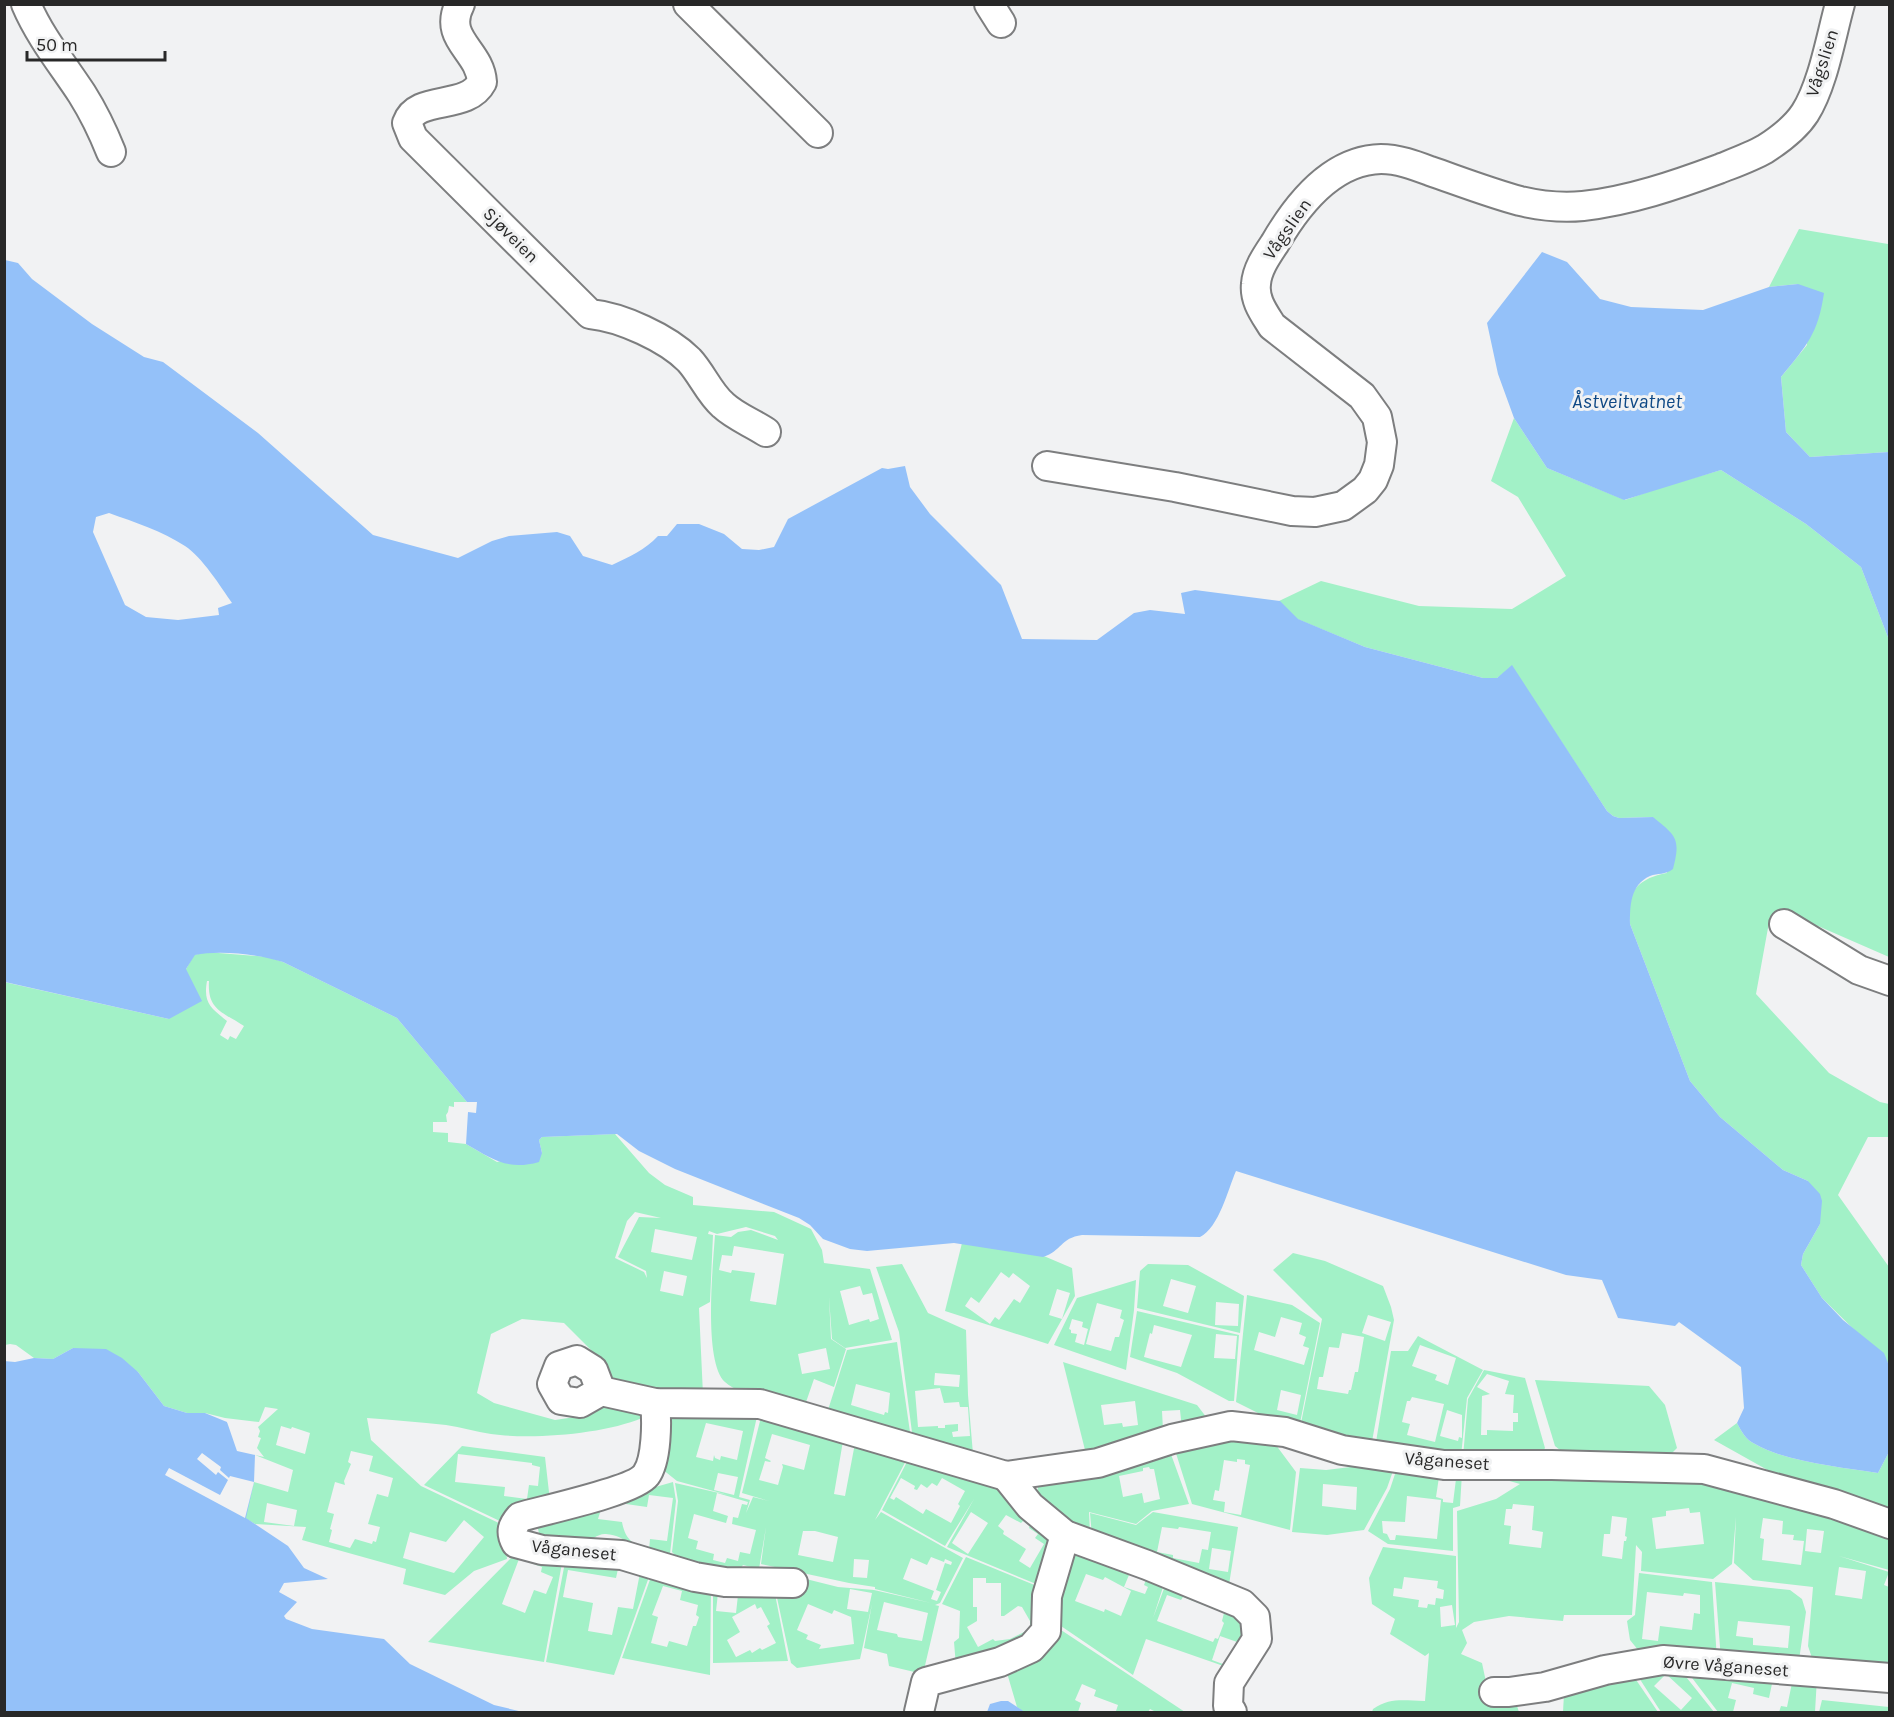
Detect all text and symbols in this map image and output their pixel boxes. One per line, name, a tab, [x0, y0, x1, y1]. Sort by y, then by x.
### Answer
scale bar	[27, 24, 165, 62]
street label: Vågslien	[1801, 27, 1843, 99]
text: 50 m	[36, 34, 78, 56]
street label: Vågslien	[1258, 194, 1316, 264]
street label: Sjøveien	[478, 202, 544, 268]
water label: Åstveitvatnet	[1572, 390, 1682, 413]
street label: Våganeset	[1404, 1447, 1490, 1475]
street label: Våganeset	[531, 1535, 618, 1565]
street label: Øvre Våganeset	[1662, 1651, 1790, 1681]

